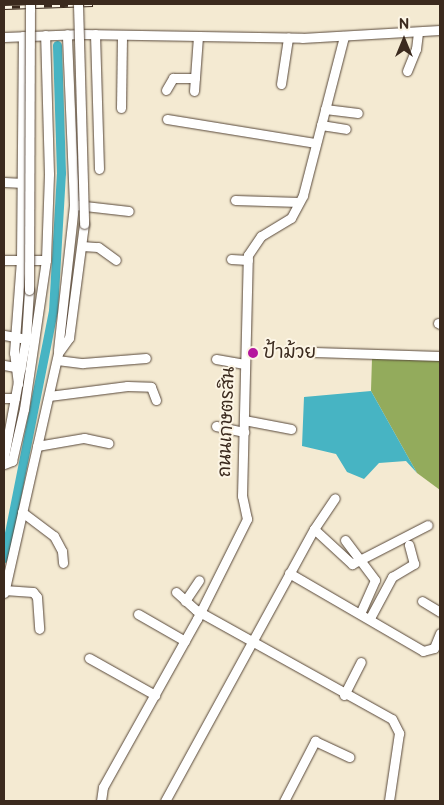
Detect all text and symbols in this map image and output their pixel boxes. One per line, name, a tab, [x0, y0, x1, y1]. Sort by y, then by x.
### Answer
north arrow	[379, 15, 429, 65]
text: N	[399, 16, 409, 33]
place label: ป้าม้วย	[263, 342, 316, 364]
marker: ป้าม้วย	[247, 347, 259, 359]
street label: ถนนเกษตรสิน	[214, 366, 240, 478]

